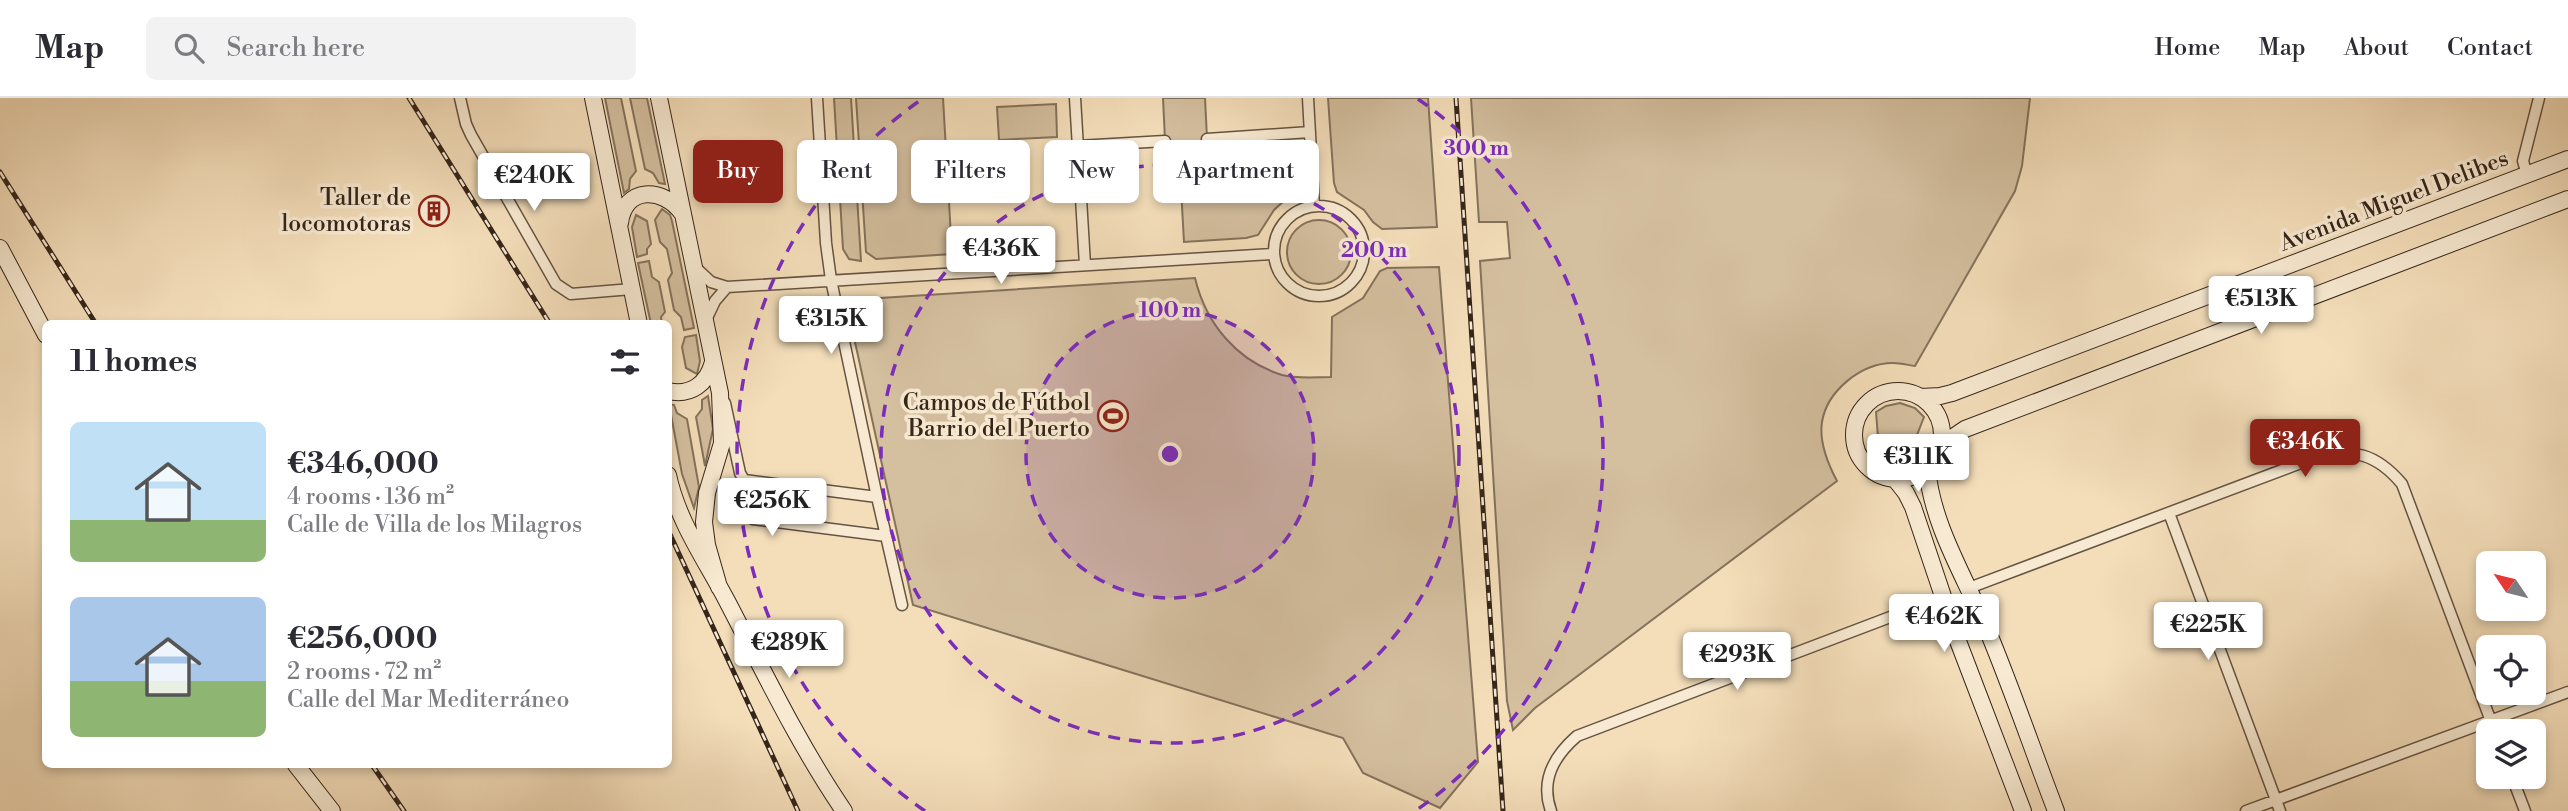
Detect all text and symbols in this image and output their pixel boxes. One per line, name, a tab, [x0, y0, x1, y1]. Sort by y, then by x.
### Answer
search box	[146, 17, 636, 80]
text: Map	[35, 28, 104, 69]
icon: search	[170, 29, 208, 67]
text: Search here	[226, 32, 365, 64]
text: Home	[2155, 33, 2220, 63]
text: Map	[2258, 33, 2306, 63]
text: About	[2344, 33, 2409, 63]
text: Contact	[2447, 33, 2533, 63]
text: 300 m	[1443, 136, 1509, 162]
chip: Buy	[693, 140, 783, 203]
chip: Rent	[797, 140, 897, 203]
chip: Filters	[911, 140, 1030, 203]
chip: New	[1044, 140, 1139, 203]
chip: Apartment	[1153, 140, 1319, 203]
street label: Avenida Miguel Delibes	[2275, 144, 2512, 258]
pin: €240K	[485, 153, 583, 213]
text: €240K	[494, 162, 574, 190]
place label: Taller de locomotoras	[281, 184, 411, 238]
building icon: Taller de locomotoras	[417, 194, 451, 228]
pin: €436K	[952, 226, 1050, 286]
text: €436K	[962, 235, 1040, 263]
text: 200 m	[1341, 238, 1407, 264]
pin: €513K	[2212, 276, 2310, 336]
text: €513K	[2225, 285, 2297, 313]
pin: €315K	[782, 296, 880, 356]
text: 100 m	[1139, 298, 1201, 324]
text: €315K	[795, 305, 867, 333]
text: 11 homes	[70, 343, 197, 381]
icon: filters	[606, 343, 644, 381]
place label: Campos de Fútbol Barrio del Puerto	[903, 389, 1090, 443]
sports icon: Campos de Fútbol Barrio del Puerto	[1096, 399, 1130, 433]
pin: €346K	[2256, 420, 2354, 479]
text: €346K	[2266, 428, 2344, 456]
pin: €311K	[1869, 434, 1967, 494]
centre of rings	[1158, 442, 1182, 466]
text: €311K	[1883, 443, 1953, 471]
text: €346,000	[287, 445, 439, 483]
icon: home	[126, 450, 210, 534]
pin: €256K	[723, 478, 821, 538]
text: 4 rooms · 136 m²	[287, 483, 454, 511]
text: €256K	[734, 487, 810, 515]
text: Calle de Villa de los Milagros	[287, 511, 582, 539]
north arrow	[2476, 551, 2546, 621]
map controls	[2476, 551, 2546, 789]
pin: €462K	[1895, 594, 1993, 654]
pin: €225K	[2159, 602, 2257, 662]
text: €462K	[1905, 603, 1983, 631]
text: €225K	[2170, 611, 2246, 639]
text: €256,000	[287, 620, 437, 658]
pin: €289K	[740, 620, 838, 680]
icon: home	[126, 625, 210, 709]
text: €289K	[750, 629, 828, 657]
pin: €293K	[1688, 632, 1786, 692]
button: locate	[2476, 635, 2546, 705]
text: €293K	[1699, 641, 1775, 669]
text: 2 rooms · 72 m²	[287, 658, 441, 686]
text: Calle del Mar Mediterráneo	[287, 686, 569, 714]
button: layers	[2476, 719, 2546, 789]

